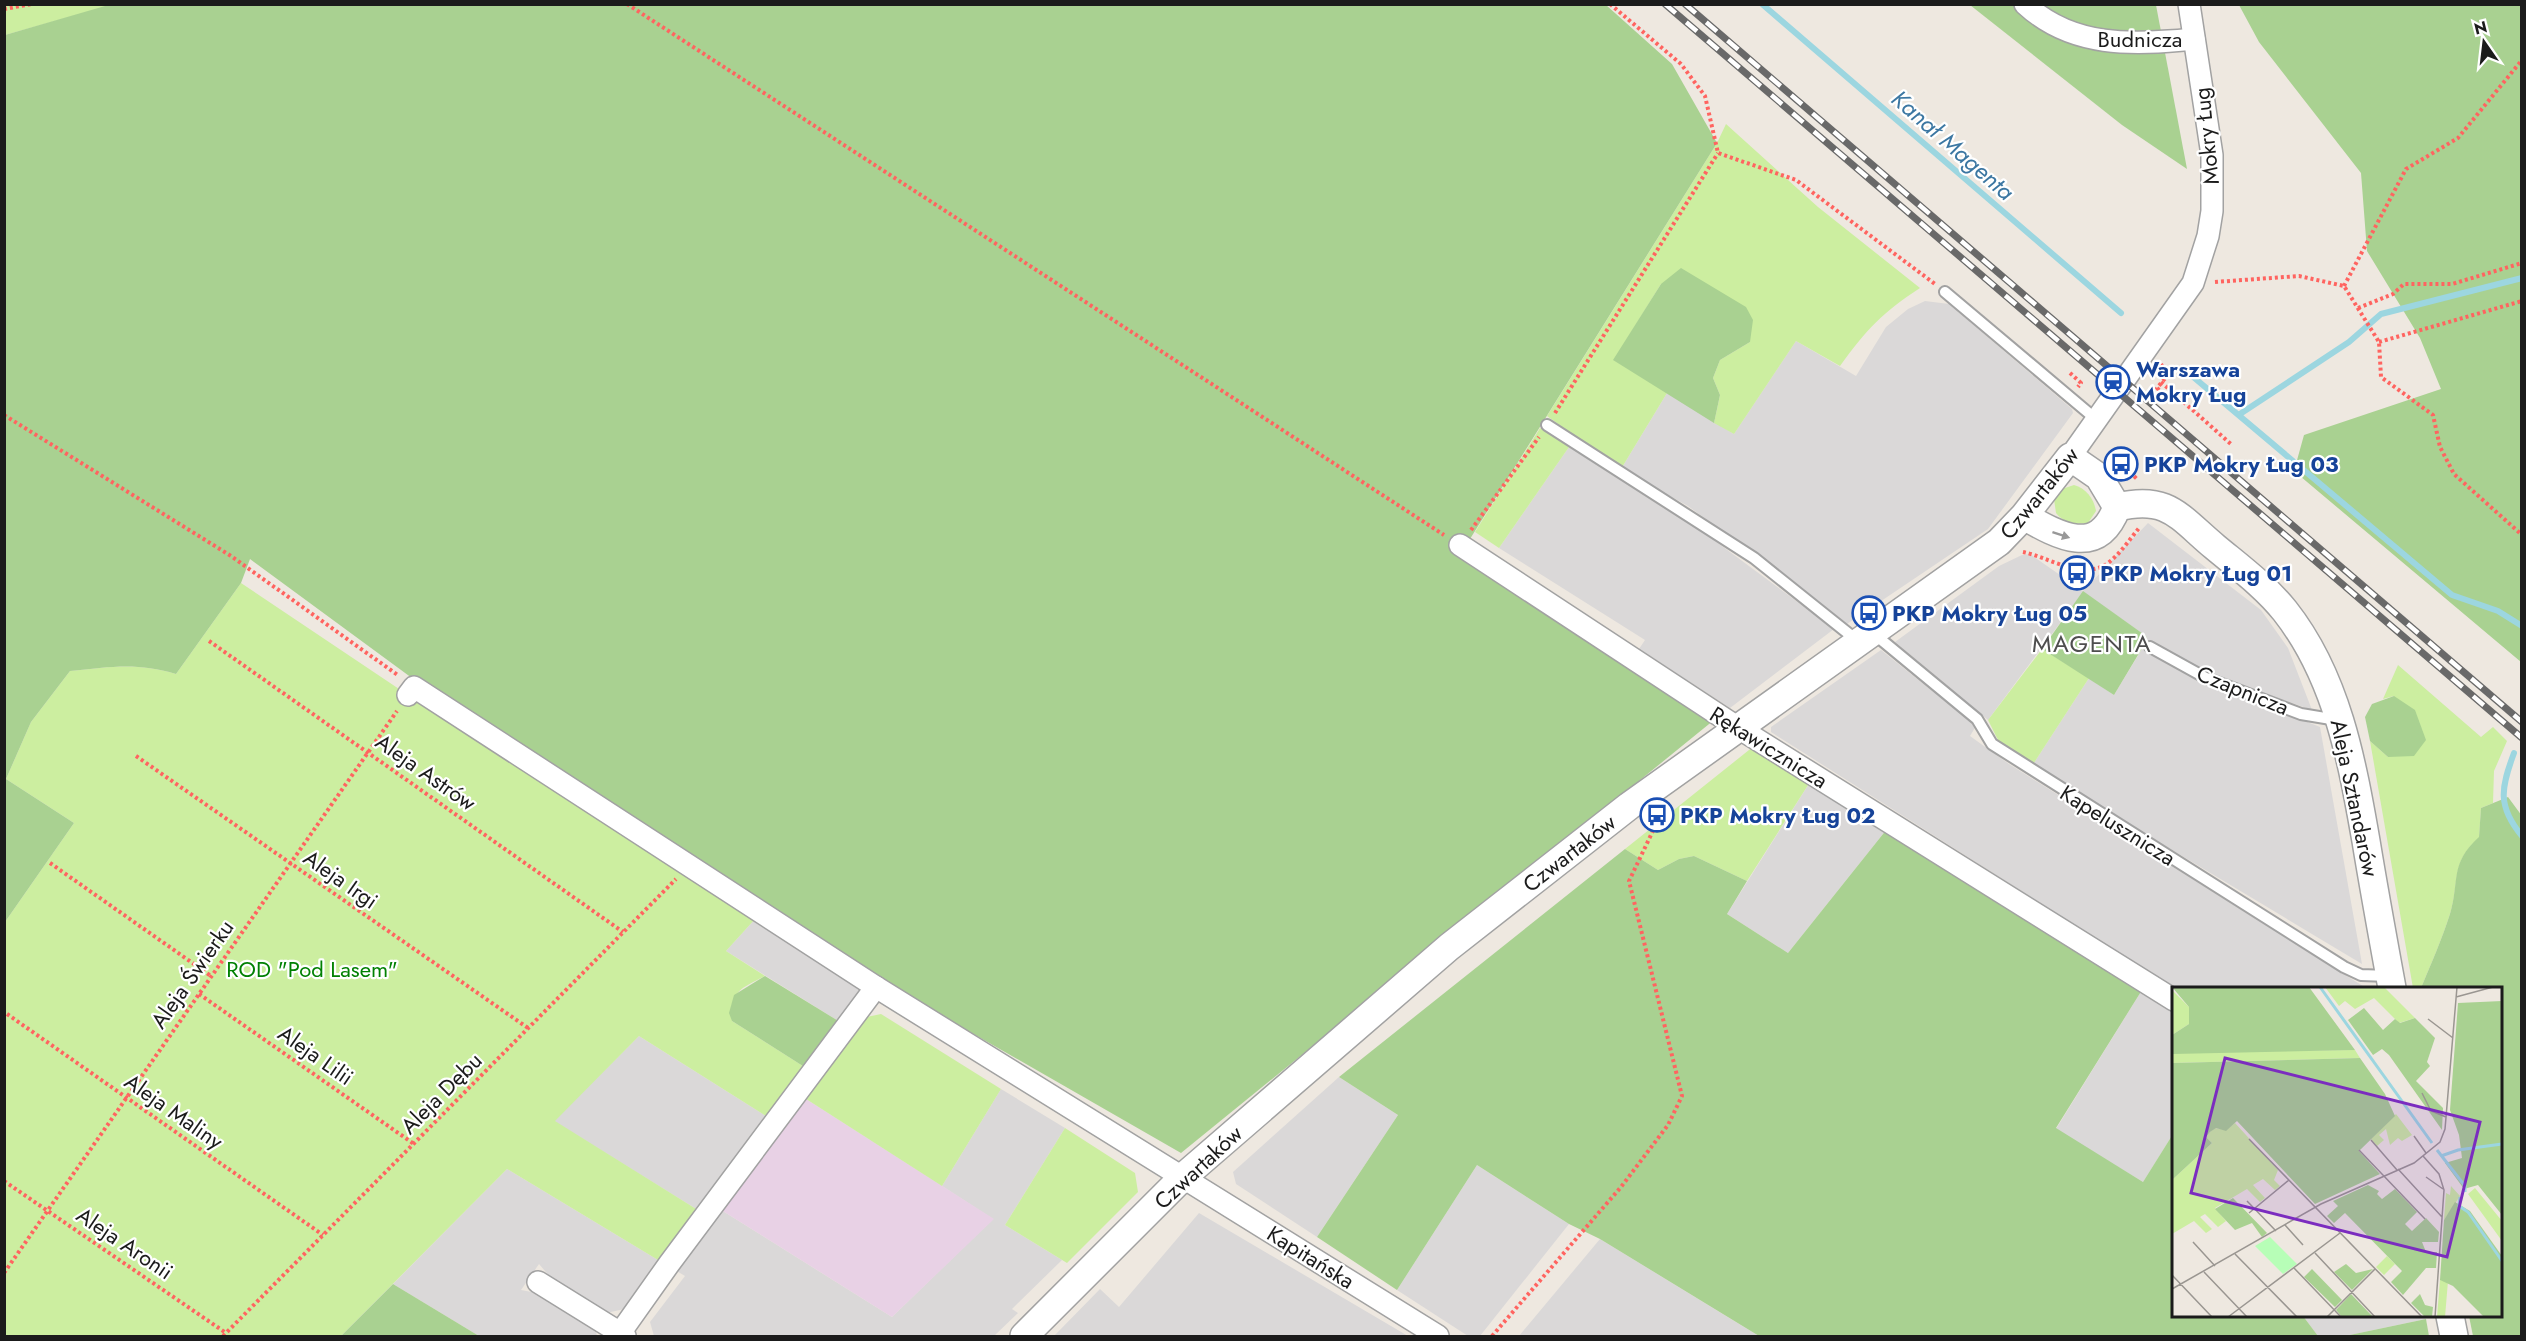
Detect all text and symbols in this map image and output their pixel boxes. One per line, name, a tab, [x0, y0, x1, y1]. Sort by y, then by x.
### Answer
north arrow	[2454, 12, 2514, 72]
text: N	[2472, 15, 2489, 41]
street label: Budnicza	[2098, 23, 2182, 55]
water label: Kanał Magenta	[1884, 82, 2022, 208]
street label: Mokry Ług	[2185, 86, 2227, 186]
place label: Warszawa Mokry Ług	[2136, 353, 2246, 410]
station icon: Warszawa Mokry Ług	[2095, 364, 2131, 400]
street label: Czwartaków	[1992, 440, 2086, 546]
bus stop icon: PKP Mokry Ług 03	[2103, 446, 2139, 482]
place label: PKP Mokry Ług 03	[2144, 448, 2339, 480]
one-way arrow	[2052, 531, 2070, 540]
bus stop icon: PKP Mokry Ług 01	[2059, 555, 2095, 591]
place label: PKP Mokry Ług 01	[2100, 557, 2292, 589]
bus stop icon: PKP Mokry Ług 05	[1851, 595, 1887, 631]
place label: PKP Mokry Ług 05	[1892, 597, 2087, 629]
district label: MAGENTA	[2032, 626, 2152, 661]
street label: Czapnicza	[2192, 657, 2294, 723]
street label: Rękawicznicza	[1704, 698, 1834, 796]
street label: Aleja Sztandarów	[2323, 716, 2387, 880]
street label: Aleja Astrów	[369, 726, 483, 818]
street label: Kapelusznicza	[2054, 777, 2182, 873]
bus stop icon: PKP Mokry Ług 02	[1639, 797, 1675, 833]
place label: PKP Mokry Ług 02	[1680, 799, 1875, 831]
street label: Czwartaków	[1516, 806, 1622, 900]
street label: Aleja Irgi	[297, 842, 385, 916]
street label: Aleja Świerku	[143, 913, 241, 1035]
park label: ROD "Pod Lasem"	[226, 953, 398, 985]
inset map	[2172, 987, 2502, 1317]
street label: Aleja Lilii	[272, 1017, 360, 1093]
street label: Aleja Dębu	[393, 1045, 489, 1141]
street label: Aleja Maliny	[118, 1065, 230, 1157]
street label: Czwartaków	[1147, 1118, 1249, 1216]
street label: Aleja Aronii	[70, 1199, 180, 1287]
street label: Kapitańska	[1261, 1218, 1361, 1296]

